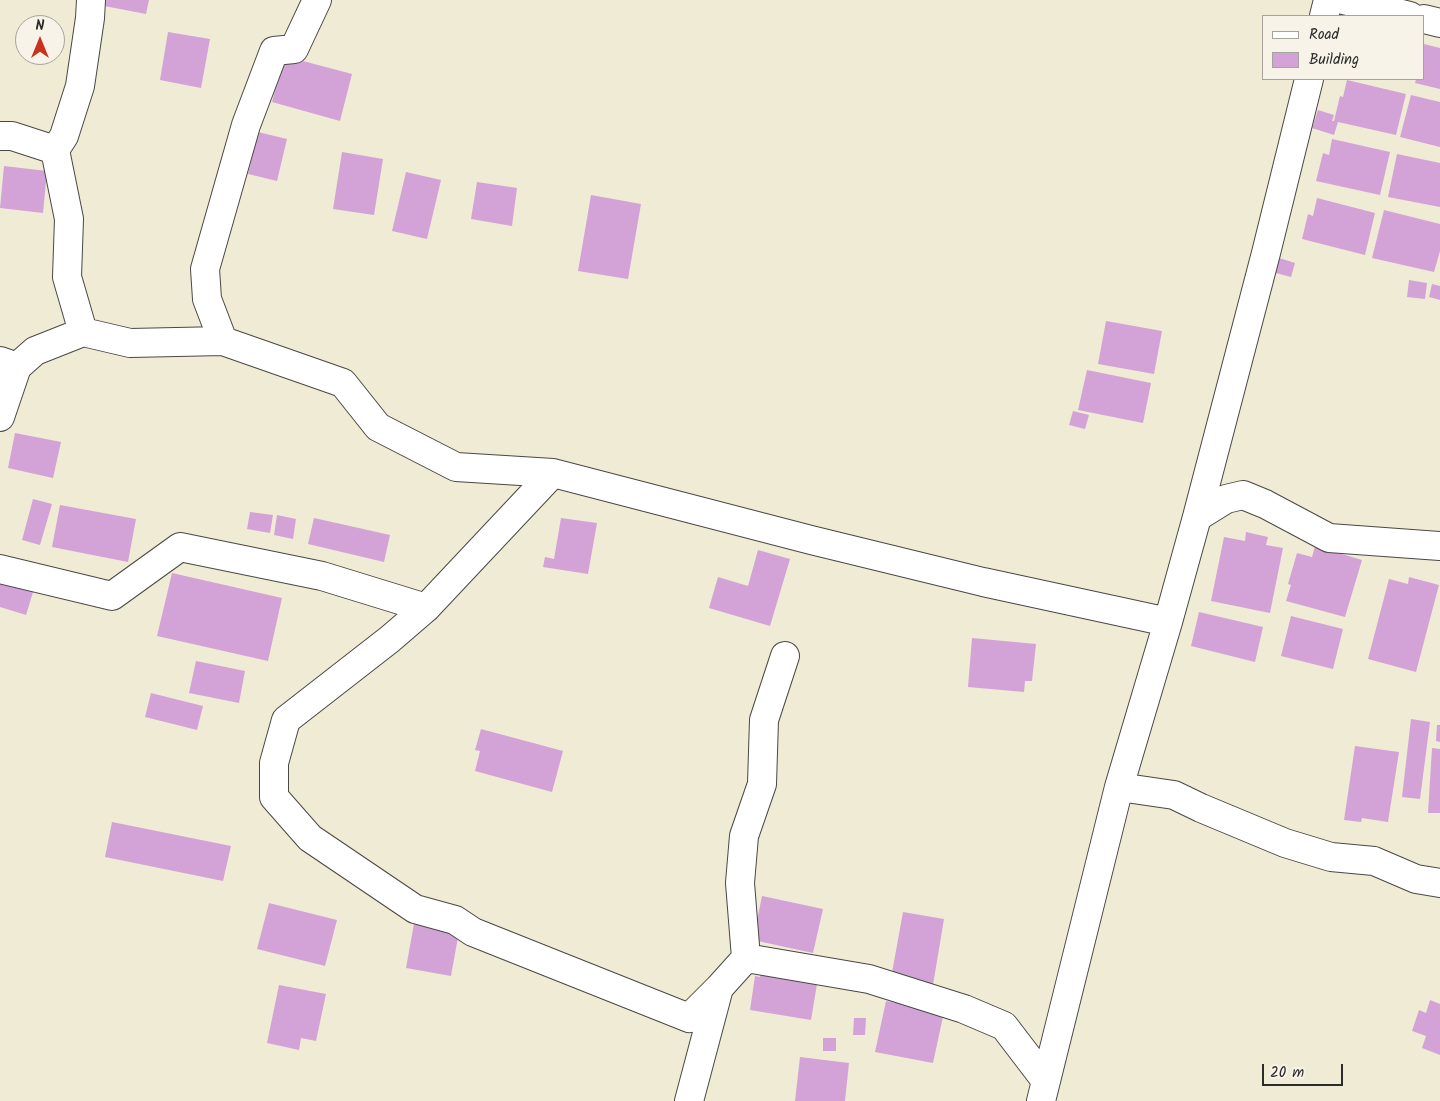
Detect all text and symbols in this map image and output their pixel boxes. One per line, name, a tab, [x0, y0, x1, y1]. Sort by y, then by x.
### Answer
north arrow	[15, 15, 65, 65]
text: N	[36, 15, 44, 37]
legend	[1262, 15, 1425, 80]
text: Road	[1309, 23, 1339, 47]
text: Building	[1309, 48, 1359, 72]
scale bar	[1265, 1054, 1346, 1086]
text: 20 m	[1270, 1061, 1304, 1085]

